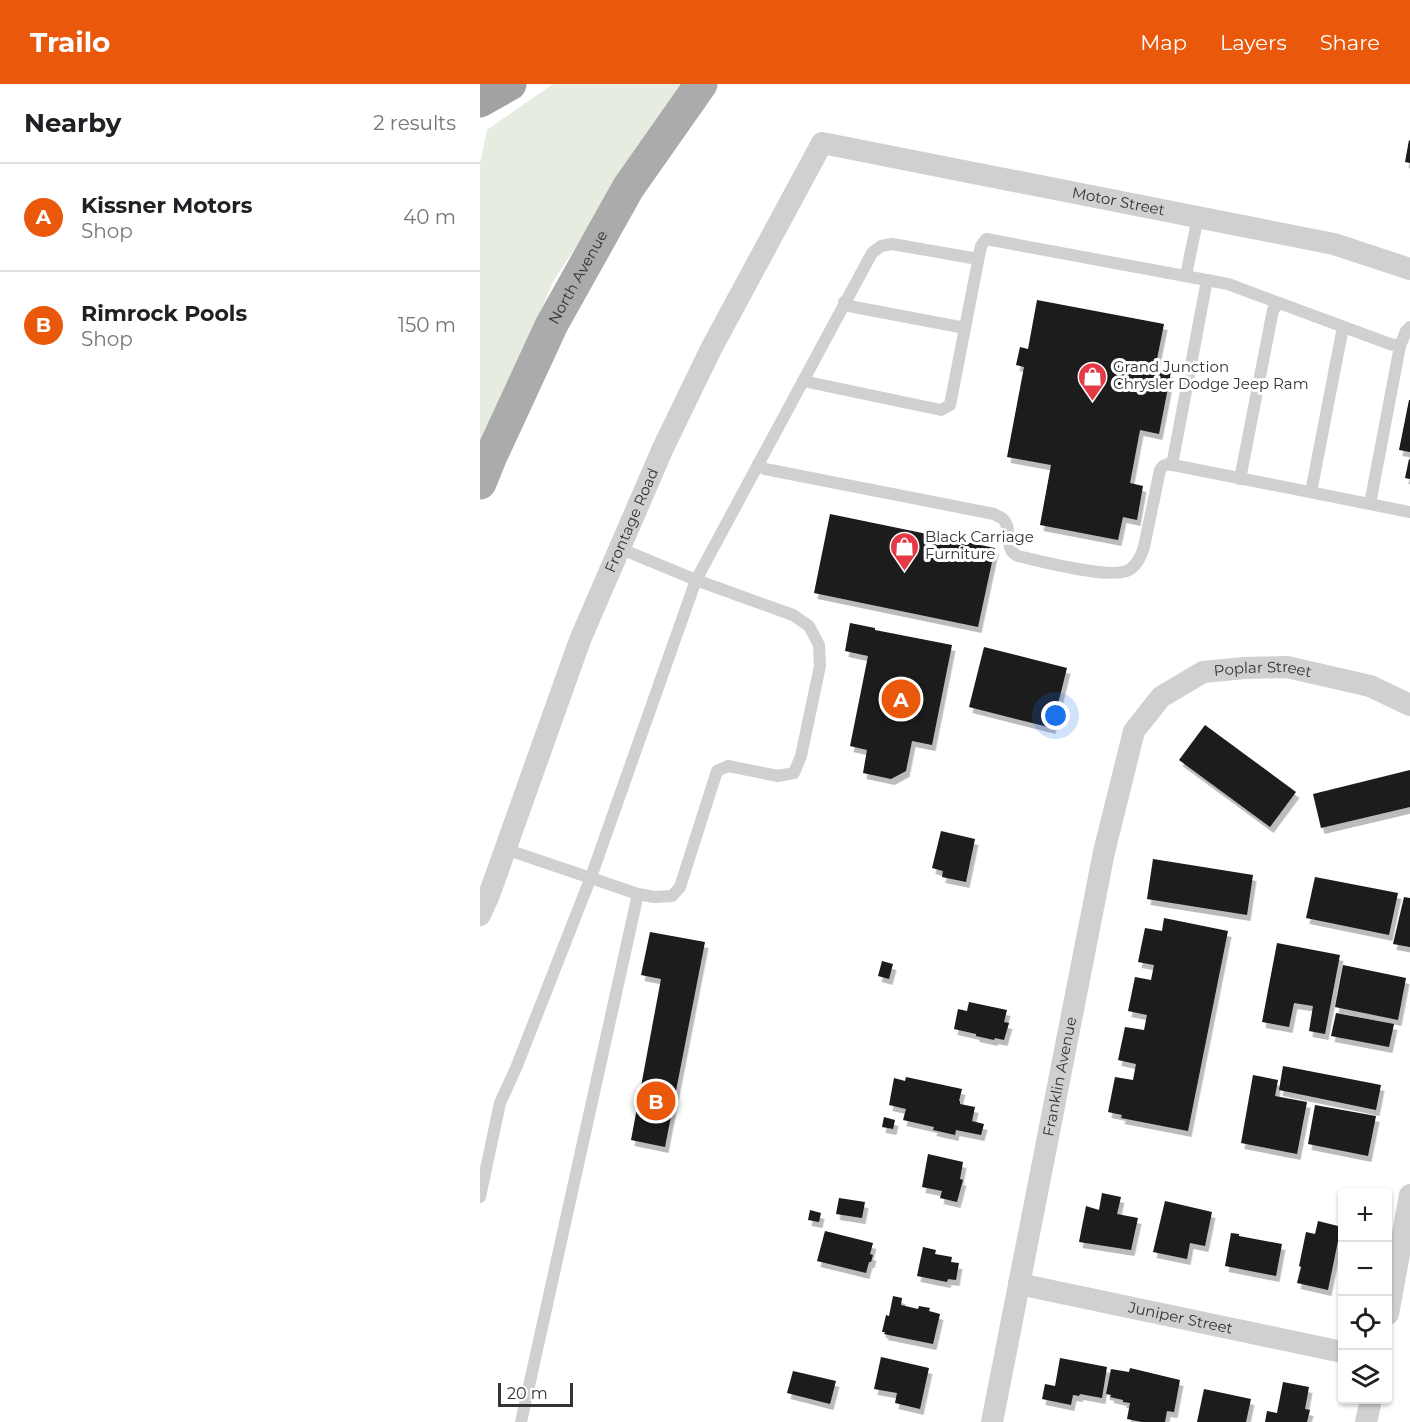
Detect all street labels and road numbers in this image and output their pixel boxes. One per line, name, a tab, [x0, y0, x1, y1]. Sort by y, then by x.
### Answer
street label: Motor Street	[1070, 183, 1167, 219]
street label: North Avenue	[544, 227, 611, 327]
street label: Frontage Road	[600, 465, 662, 575]
street label: Poplar Street	[1213, 657, 1314, 681]
street label: Franklin Avenue	[1038, 1015, 1080, 1138]
street label: Juniper Street	[1126, 1297, 1235, 1338]

